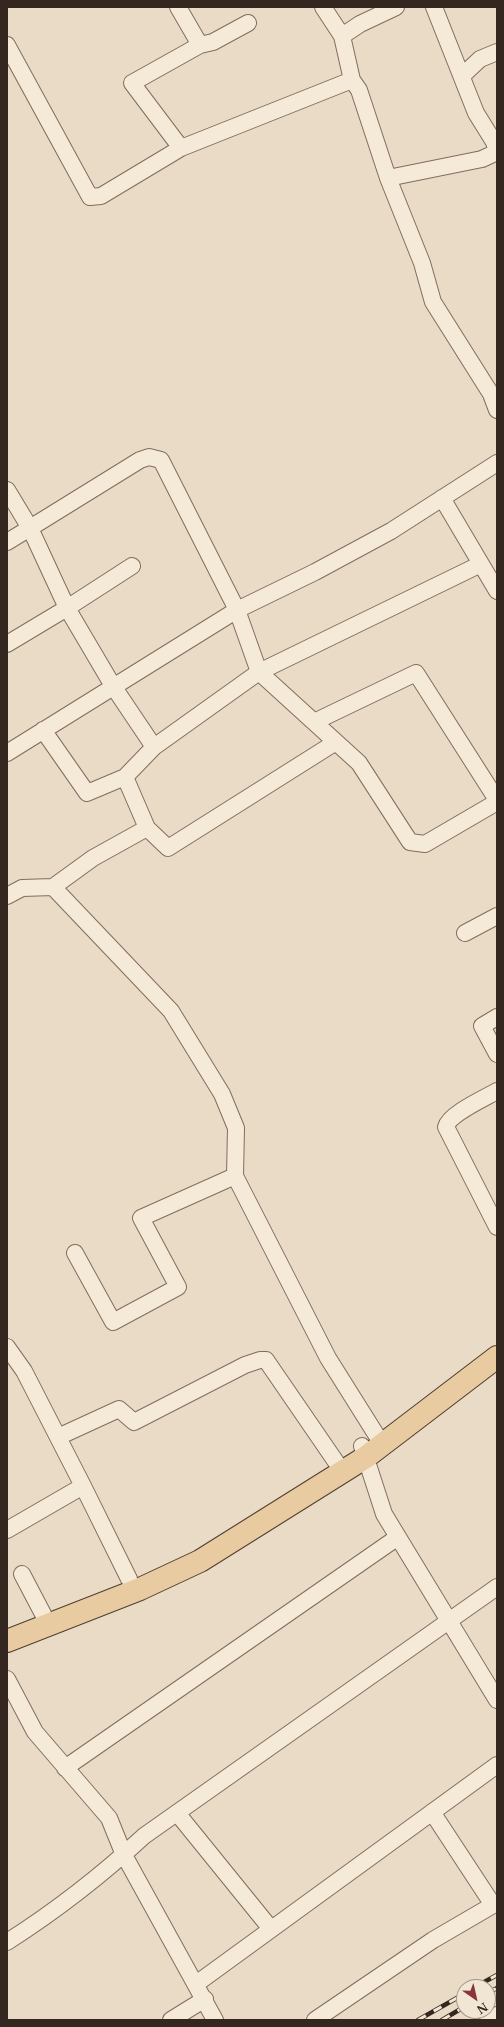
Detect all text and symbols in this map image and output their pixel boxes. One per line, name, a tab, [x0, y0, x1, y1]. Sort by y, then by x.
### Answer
north arrow	[456, 1979, 496, 2019]
text: N	[474, 1999, 490, 2017]

